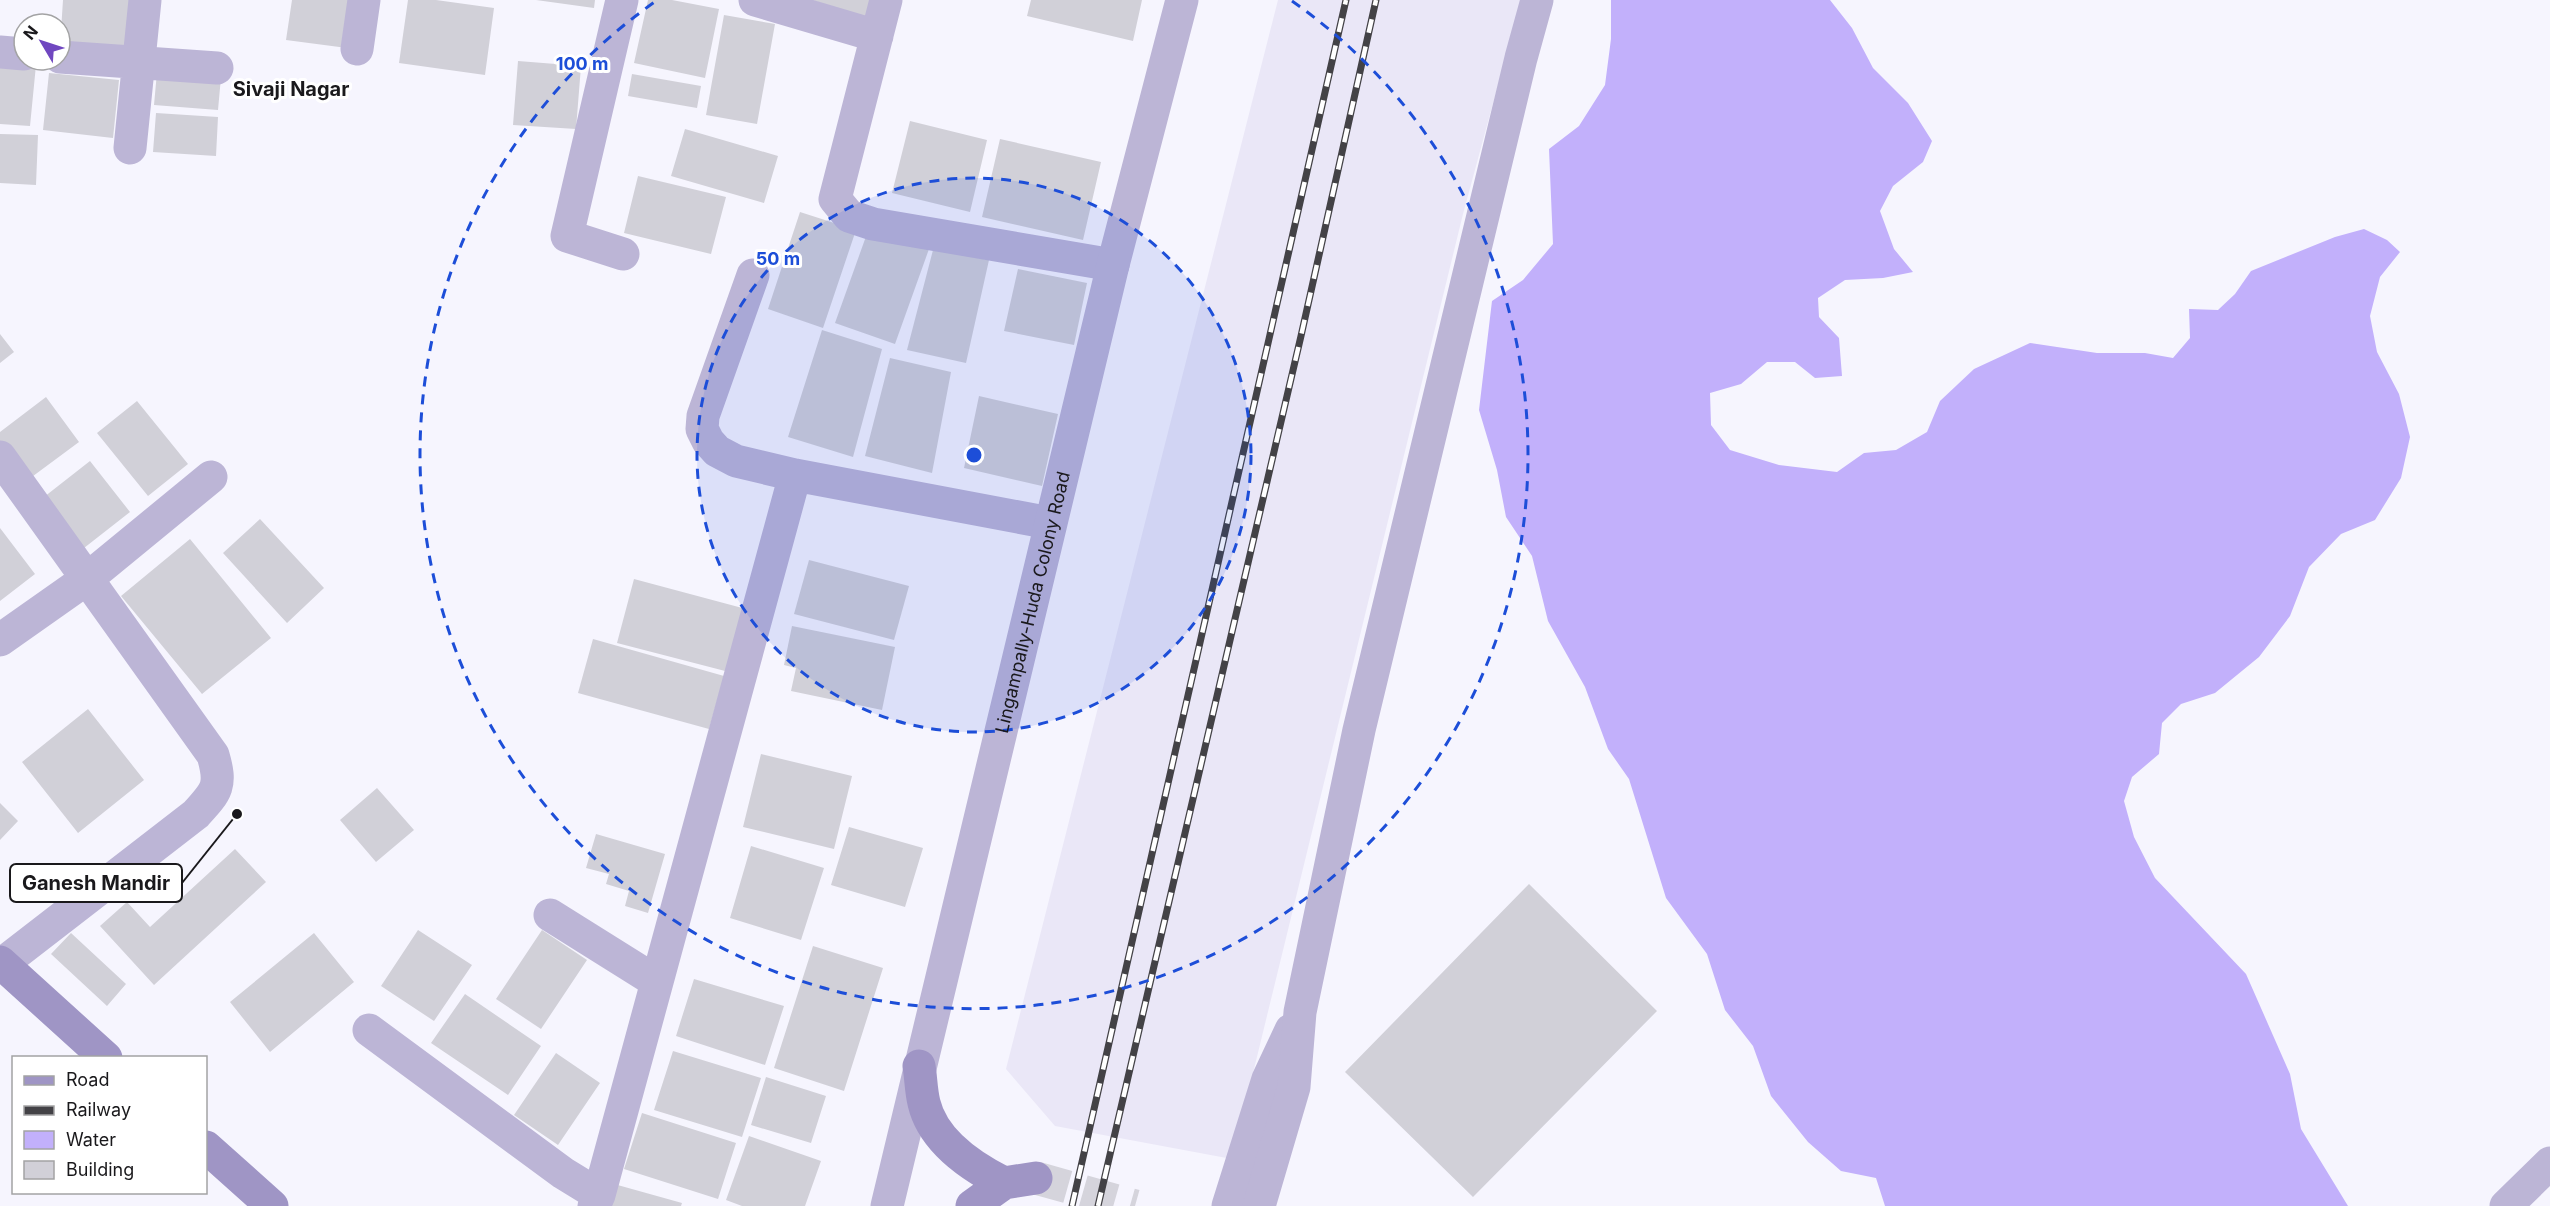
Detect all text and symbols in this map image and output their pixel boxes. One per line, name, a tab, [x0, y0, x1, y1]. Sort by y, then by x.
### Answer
north arrow	[12, 12, 72, 72]
text: N	[19, 22, 42, 44]
text: 100 m	[556, 53, 608, 74]
district label: Sivaji Nagar	[233, 77, 349, 101]
text: 50 m	[756, 248, 800, 269]
centre of rings	[964, 445, 984, 465]
street label: Lingampally-Huda Colony Road	[990, 469, 1074, 735]
callout: Ganesh Mandir	[10, 864, 182, 902]
text: Ganesh Mandir	[22, 871, 170, 895]
legend	[12, 1056, 207, 1194]
text: Road	[66, 1069, 109, 1090]
text: Railway	[66, 1099, 131, 1120]
text: Water	[66, 1129, 116, 1150]
text: Building	[66, 1159, 134, 1180]

